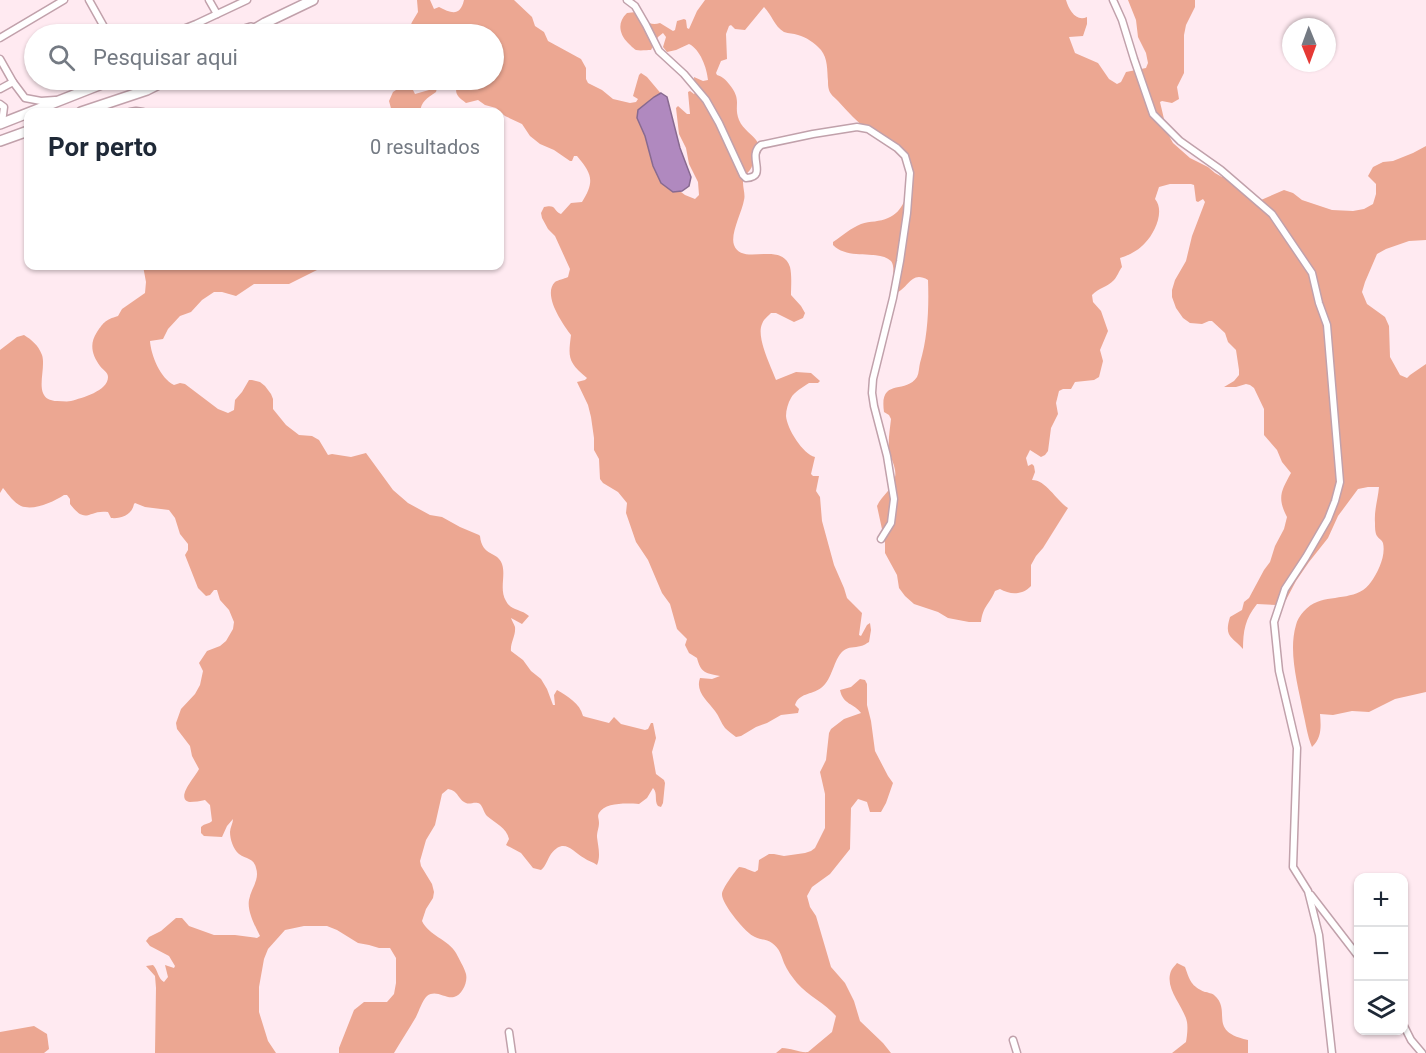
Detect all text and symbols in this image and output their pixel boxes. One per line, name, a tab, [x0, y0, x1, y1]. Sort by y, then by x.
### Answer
north arrow	[1282, 18, 1336, 72]
search box	[24, 24, 504, 90]
icon: search	[45, 41, 78, 74]
text: Pesquisar aqui	[93, 45, 238, 70]
text: Por perto	[48, 132, 157, 162]
text: 0 resultados	[370, 135, 480, 159]
map controls	[1354, 873, 1408, 1035]
button: +	[1354, 873, 1408, 927]
button: −	[1354, 927, 1408, 981]
button: layers	[1354, 981, 1408, 1035]

